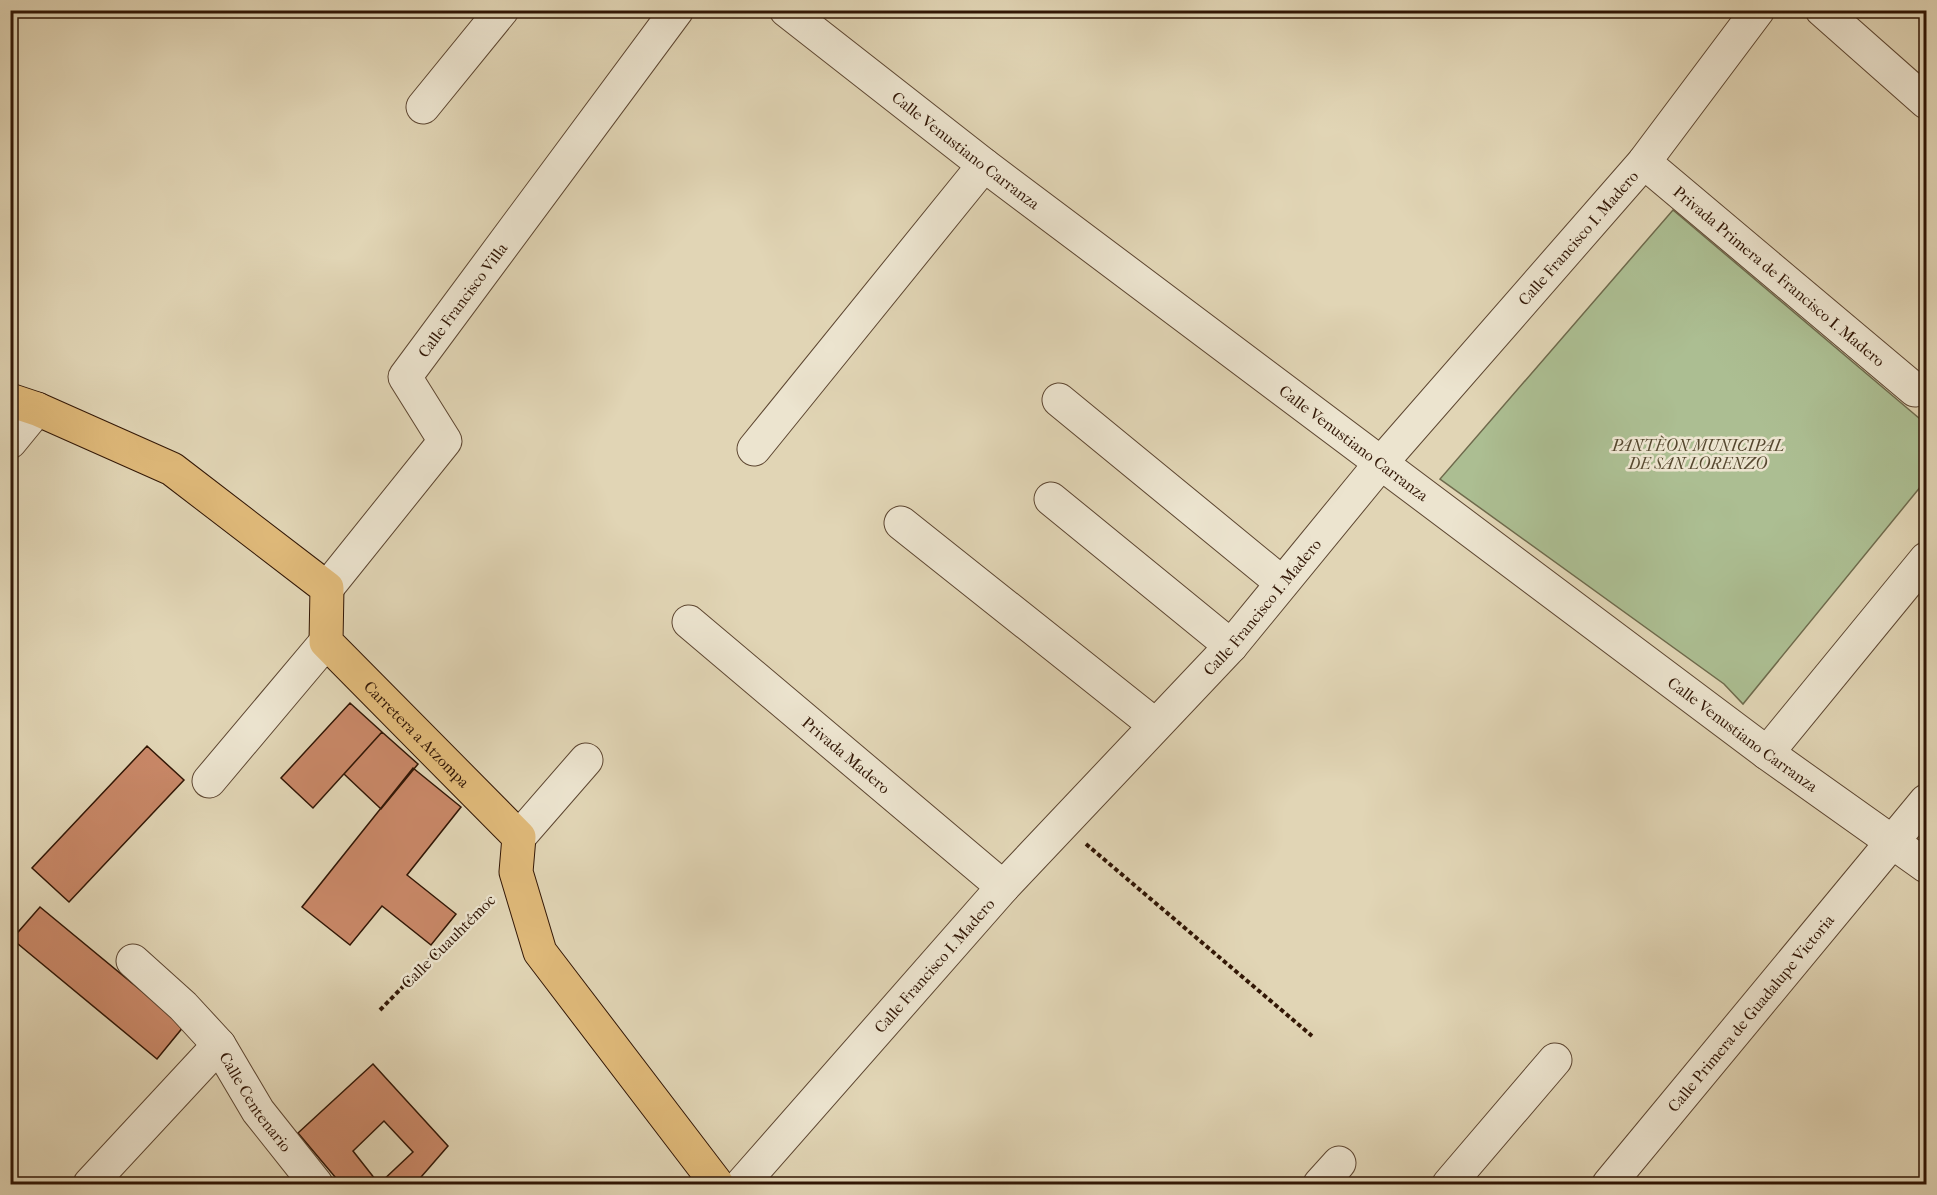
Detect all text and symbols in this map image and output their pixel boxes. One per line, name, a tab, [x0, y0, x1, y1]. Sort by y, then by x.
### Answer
street label: Calle Venustiano Carranza	[888, 88, 1044, 214]
street label: Calle Francisco I. Madero	[1514, 167, 1642, 309]
street label: Privada Primera de Francisco I. Madero	[1670, 182, 1889, 371]
street label: Calle Francisco Villa	[414, 239, 512, 361]
street label: Calle Venustiano Carranza	[1275, 381, 1432, 506]
park label: PANTÈON MUNICIPAL DE SAN LORENZO	[1611, 435, 1784, 473]
street label: Calle Francisco I. Madero	[1199, 535, 1325, 679]
street label: Calle Venustiano Carranza	[1664, 673, 1822, 796]
street label: Carretera a Atzompa	[360, 677, 474, 792]
street label: Privada Madero	[798, 713, 894, 798]
street label: Calle Cuauhtémoc	[397, 890, 499, 992]
street label: Calle Francisco I. Madero	[870, 895, 999, 1037]
street label: Calle Primera de Guadalupe Victoria	[1664, 910, 1838, 1116]
street label: Calle Centenario	[215, 1049, 296, 1156]

